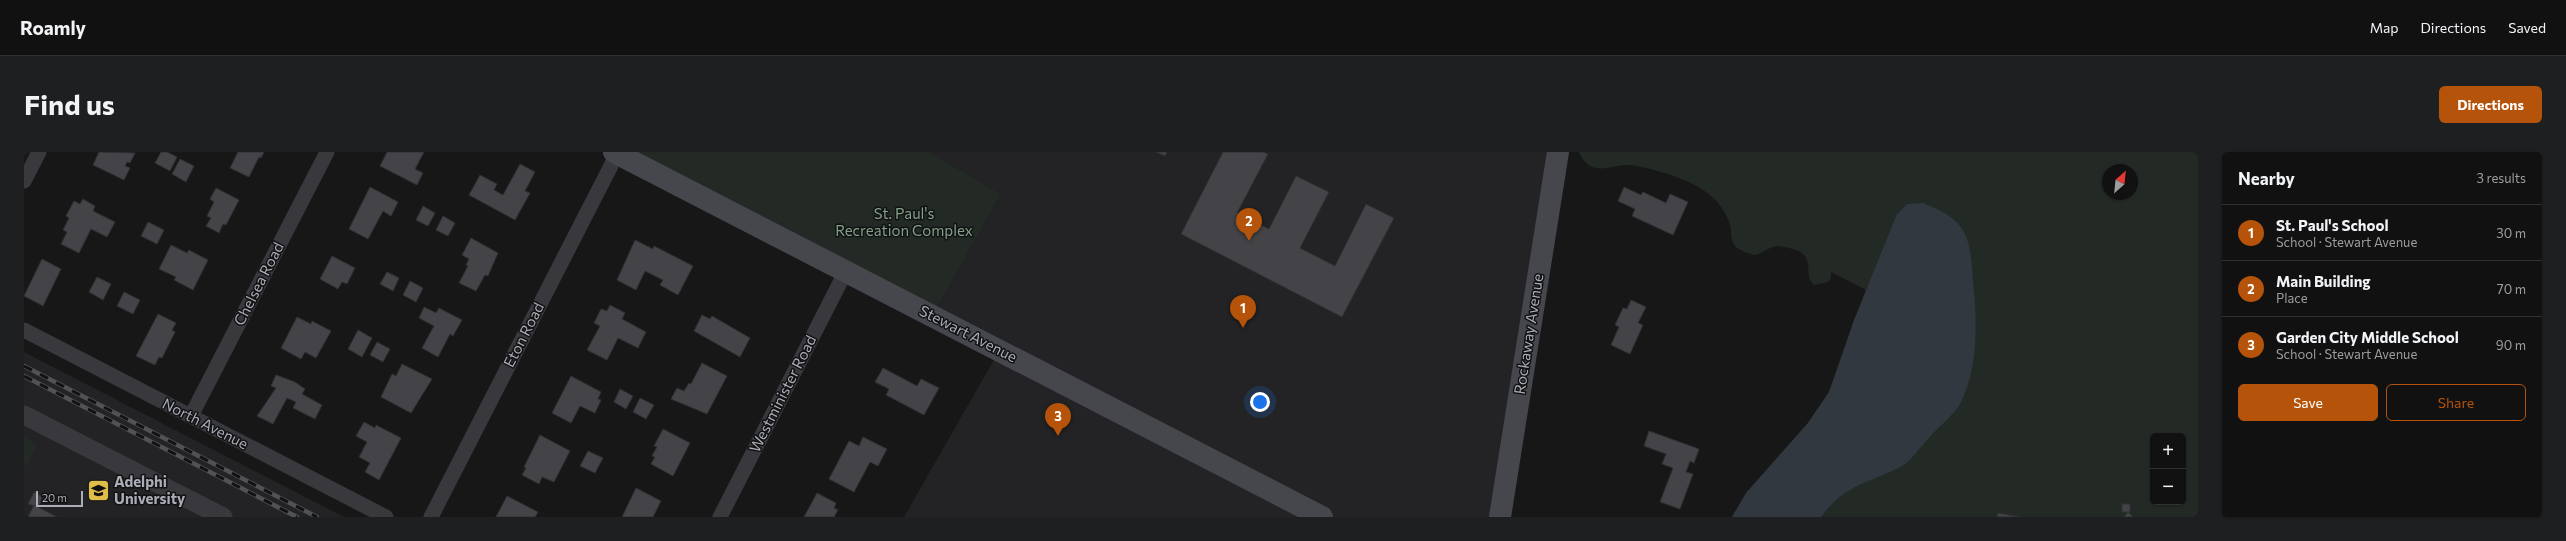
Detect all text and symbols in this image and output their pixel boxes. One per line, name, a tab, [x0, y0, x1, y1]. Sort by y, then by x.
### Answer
text: Roamly	[20, 16, 86, 39]
text: Map	[2370, 19, 2399, 36]
text: Directions	[2421, 19, 2486, 36]
text: Saved	[2508, 19, 2546, 36]
button: Directions	[2439, 86, 2542, 123]
text: Find us	[24, 87, 115, 121]
north arrow	[2102, 164, 2138, 200]
text: Nearby	[2238, 168, 2295, 189]
text: 3 results	[2477, 170, 2526, 186]
park label: St. Paul's Recreation Complex	[835, 204, 973, 239]
pin: 2	[1236, 208, 1262, 241]
text: St. Paul's School	[2276, 216, 2389, 234]
text: 1	[2248, 225, 2254, 241]
text: 30 m	[2496, 225, 2526, 241]
text: School · Stewart Avenue	[2276, 234, 2417, 250]
street label: Chelsea Road	[229, 239, 287, 328]
street label: Rockaway Avenue	[1510, 272, 1546, 395]
text: Main Building	[2276, 272, 2371, 290]
text: 2	[2247, 281, 2255, 297]
text: 70 m	[2497, 281, 2526, 297]
text: Place	[2276, 290, 2308, 306]
pin: 1	[1230, 295, 1256, 328]
street label: Eton Road	[499, 299, 547, 370]
street label: Stewart Avenue	[917, 301, 1020, 365]
text: Garden City Middle School	[2276, 328, 2459, 346]
street label: Westminister Road	[745, 332, 819, 455]
text: 3	[2247, 337, 2255, 353]
text: 90 m	[2496, 337, 2526, 353]
text: School · Stewart Avenue	[2276, 346, 2417, 362]
button: Save	[2238, 384, 2378, 421]
button: Share	[2386, 384, 2526, 421]
your location	[1250, 392, 1270, 412]
street label: North Avenue	[160, 394, 251, 452]
pin: 3	[1045, 403, 1071, 436]
map controls	[2150, 433, 2186, 505]
button: +	[2150, 433, 2186, 469]
button: −	[2150, 469, 2186, 505]
place label: Adelphi University	[114, 472, 186, 507]
school or university icon: Adelphi University	[86, 478, 112, 504]
scale bar	[36, 489, 83, 508]
text: 20 m	[42, 491, 67, 504]

